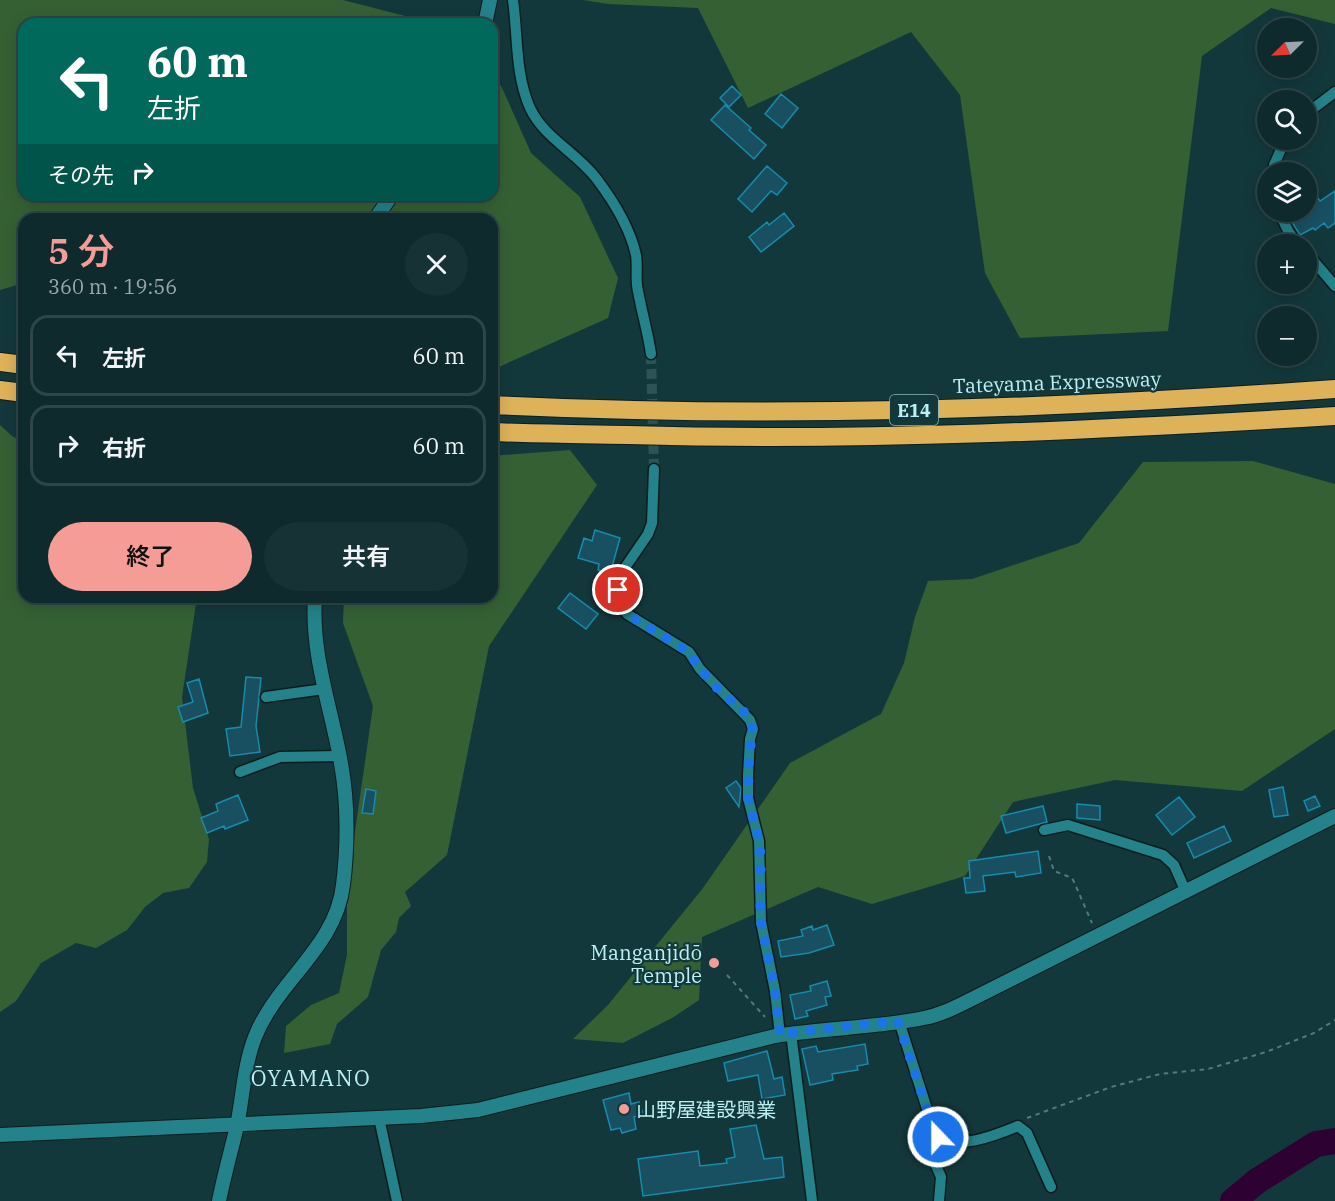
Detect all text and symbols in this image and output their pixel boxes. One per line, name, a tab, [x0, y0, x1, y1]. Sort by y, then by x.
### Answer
north arrow	[1257, 18, 1317, 78]
map controls	[1257, 18, 1317, 366]
text: 60 m	[147, 34, 248, 89]
icon: left	[48, 42, 126, 120]
text: 左折	[147, 90, 201, 125]
button: search	[1257, 90, 1317, 150]
icon: right	[126, 156, 159, 189]
text: その先	[48, 160, 114, 189]
button: layers	[1257, 162, 1317, 222]
text: 5 分	[48, 227, 114, 274]
button: close	[405, 233, 468, 296]
button: +	[1257, 234, 1317, 294]
text: 360 m · 19:56	[48, 273, 177, 300]
button: −	[1257, 306, 1317, 366]
icon: left	[51, 339, 84, 372]
text: 60 m	[413, 341, 465, 370]
text: 左折	[102, 343, 146, 372]
street label: Tateyama Expressway	[952, 365, 1162, 399]
road number: E14	[890, 395, 938, 425]
icon: right	[51, 429, 84, 462]
text: 60 m	[413, 431, 465, 460]
text: 右折	[102, 433, 146, 462]
button: 終了	[48, 522, 252, 591]
button: 共有	[264, 522, 468, 591]
pin	[592, 564, 643, 615]
icon: arrive	[601, 573, 634, 606]
place label: Manganjidō Temple	[591, 939, 702, 989]
marker: Manganjidō Temple	[707, 956, 721, 970]
district label: ŌYAMANO	[251, 1063, 371, 1092]
place label: 山野屋建設興業	[636, 1096, 776, 1123]
marker: 山野屋建設興業	[617, 1102, 631, 1116]
position arrow	[906, 1105, 970, 1169]

